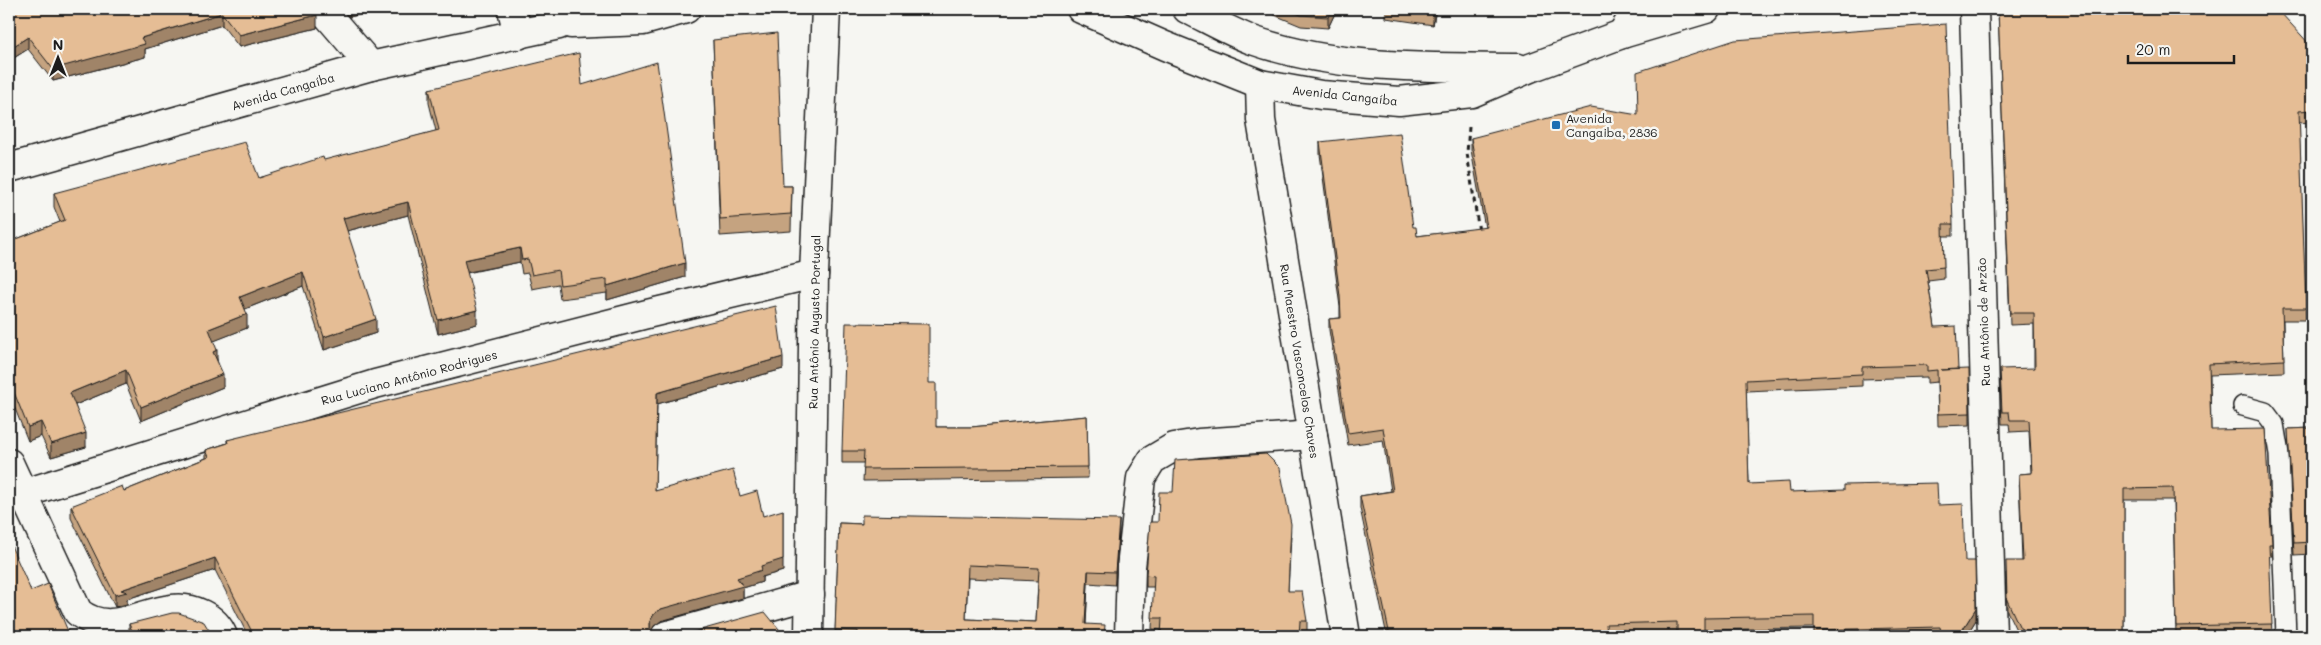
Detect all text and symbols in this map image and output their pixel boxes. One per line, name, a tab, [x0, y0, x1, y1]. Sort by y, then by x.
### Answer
north arrow	[32, 32, 82, 82]
scale bar	[2128, 32, 2235, 64]
text: N	[53, 35, 63, 54]
text: 20 m	[2136, 39, 2170, 59]
street label: Avenida Cangaíba	[230, 69, 336, 113]
street label: Avenida Cangaíba	[1291, 81, 1399, 109]
place label: Avenida Cangaiba, 2836	[1566, 110, 1658, 140]
marker: Avenida Cangaiba, 2836	[1550, 119, 1562, 131]
street label: Rua Antônio Augusto Portugal	[804, 235, 824, 409]
street label: Rua Antônio de Arzão	[1973, 257, 1993, 387]
street label: Rua Maestro Vasconcelos Chaves	[1277, 263, 1323, 460]
street label: Rua Luciano Antônio Rodrigues	[319, 346, 499, 408]

